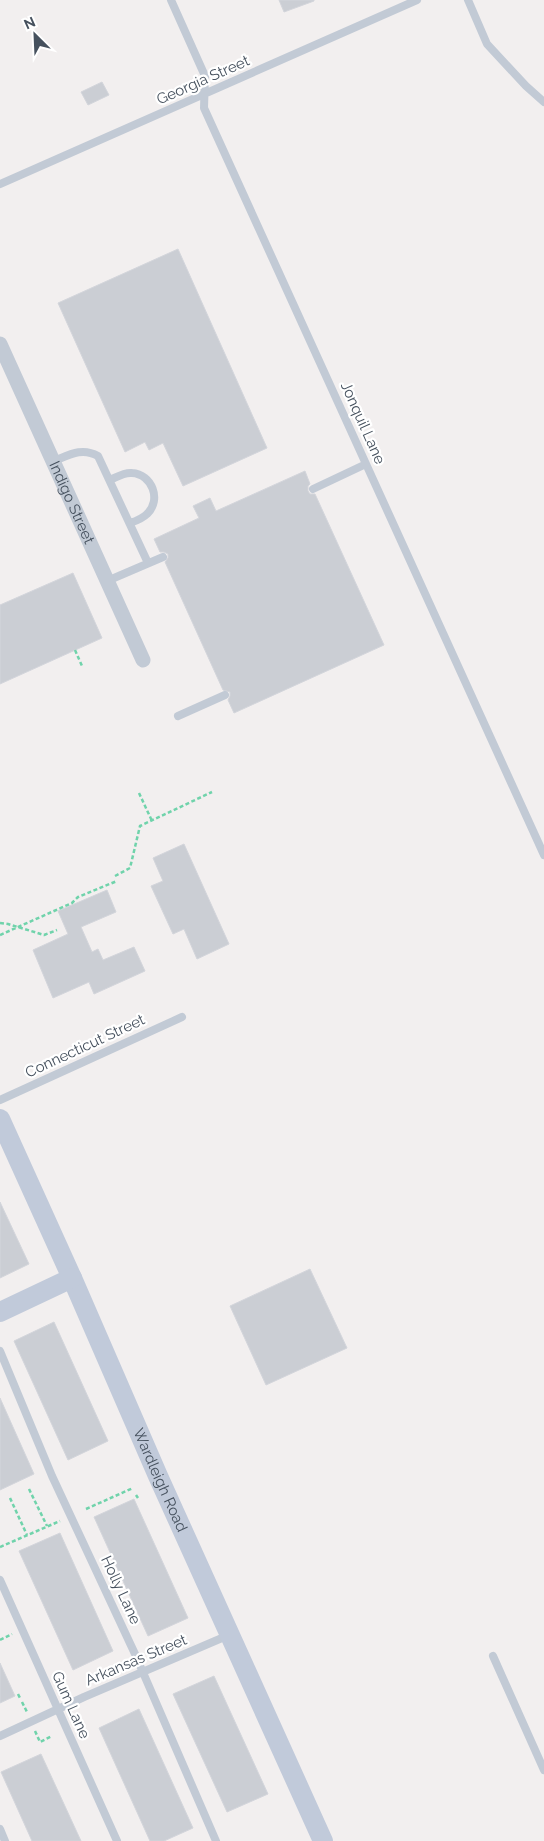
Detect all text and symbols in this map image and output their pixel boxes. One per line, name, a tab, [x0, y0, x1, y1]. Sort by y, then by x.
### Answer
north arrow	[10, 10, 60, 60]
text: N	[22, 14, 38, 33]
street label: Georgia Street	[154, 52, 252, 108]
street label: Jonquil Lane	[337, 379, 389, 467]
street label: Indigo Street	[45, 458, 98, 547]
street label: Connecticut Street	[22, 1010, 148, 1082]
street label: Wardleigh Road	[129, 1425, 191, 1535]
street label: Holly Lane	[97, 1553, 145, 1627]
street label: Arkansas Street	[83, 1631, 189, 1689]
street label: Gum Lane	[48, 1669, 94, 1742]

